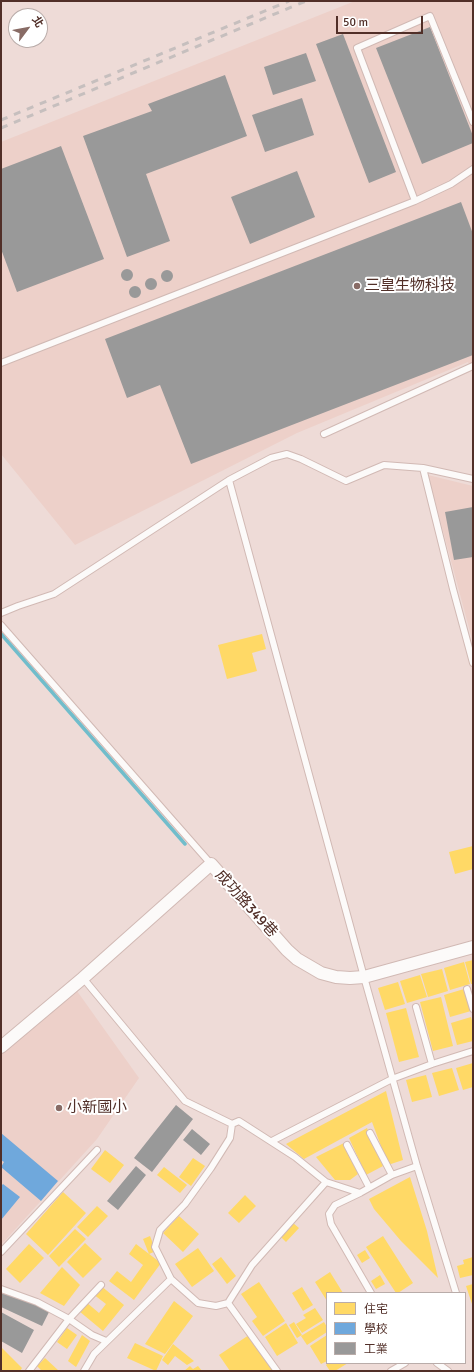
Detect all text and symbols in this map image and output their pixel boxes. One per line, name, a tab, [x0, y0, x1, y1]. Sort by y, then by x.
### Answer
north arrow	[8, 8, 48, 48]
scale bar	[338, 8, 425, 34]
text: 北	[29, 14, 46, 30]
text: 50 m	[343, 15, 368, 30]
place label: 三皇生物科技	[365, 277, 455, 295]
marker: 三皇生物科技	[352, 281, 362, 291]
street label: 成功路349巷	[211, 867, 281, 941]
place label: 小新國小	[67, 1099, 127, 1117]
marker: 小新國小	[54, 1103, 64, 1113]
legend	[326, 1292, 466, 1364]
text: 住宅	[364, 1302, 388, 1317]
text: 學校	[364, 1322, 388, 1337]
text: 工業	[364, 1342, 388, 1357]

